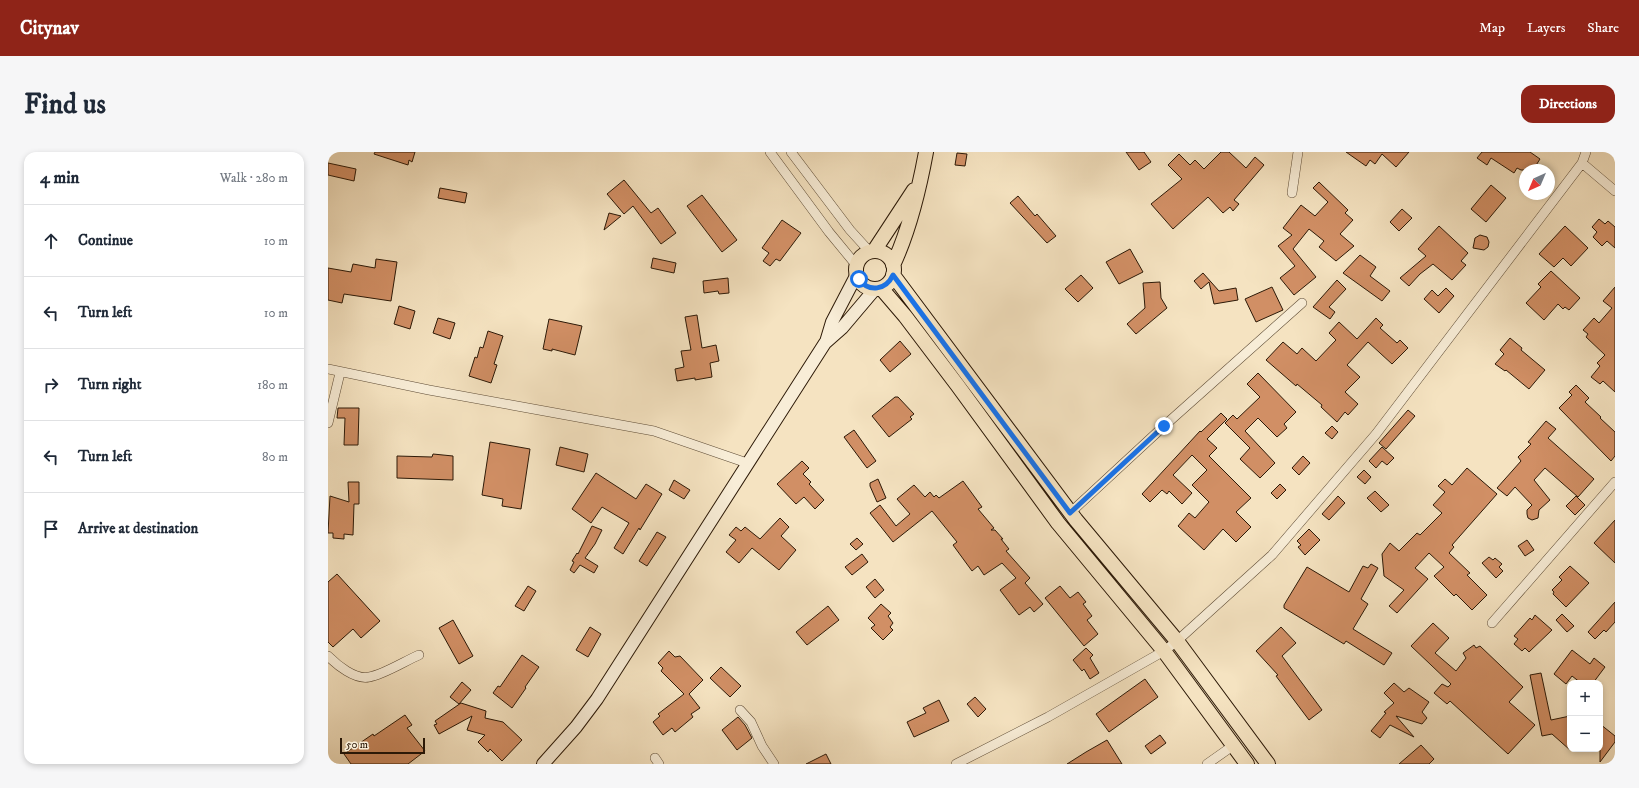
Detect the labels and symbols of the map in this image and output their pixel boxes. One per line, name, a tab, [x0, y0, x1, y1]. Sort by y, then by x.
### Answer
north arrow	[1519, 164, 1555, 200]
route start	[850, 270, 868, 288]
route end	[1155, 417, 1173, 435]
scale bar	[340, 736, 425, 755]

